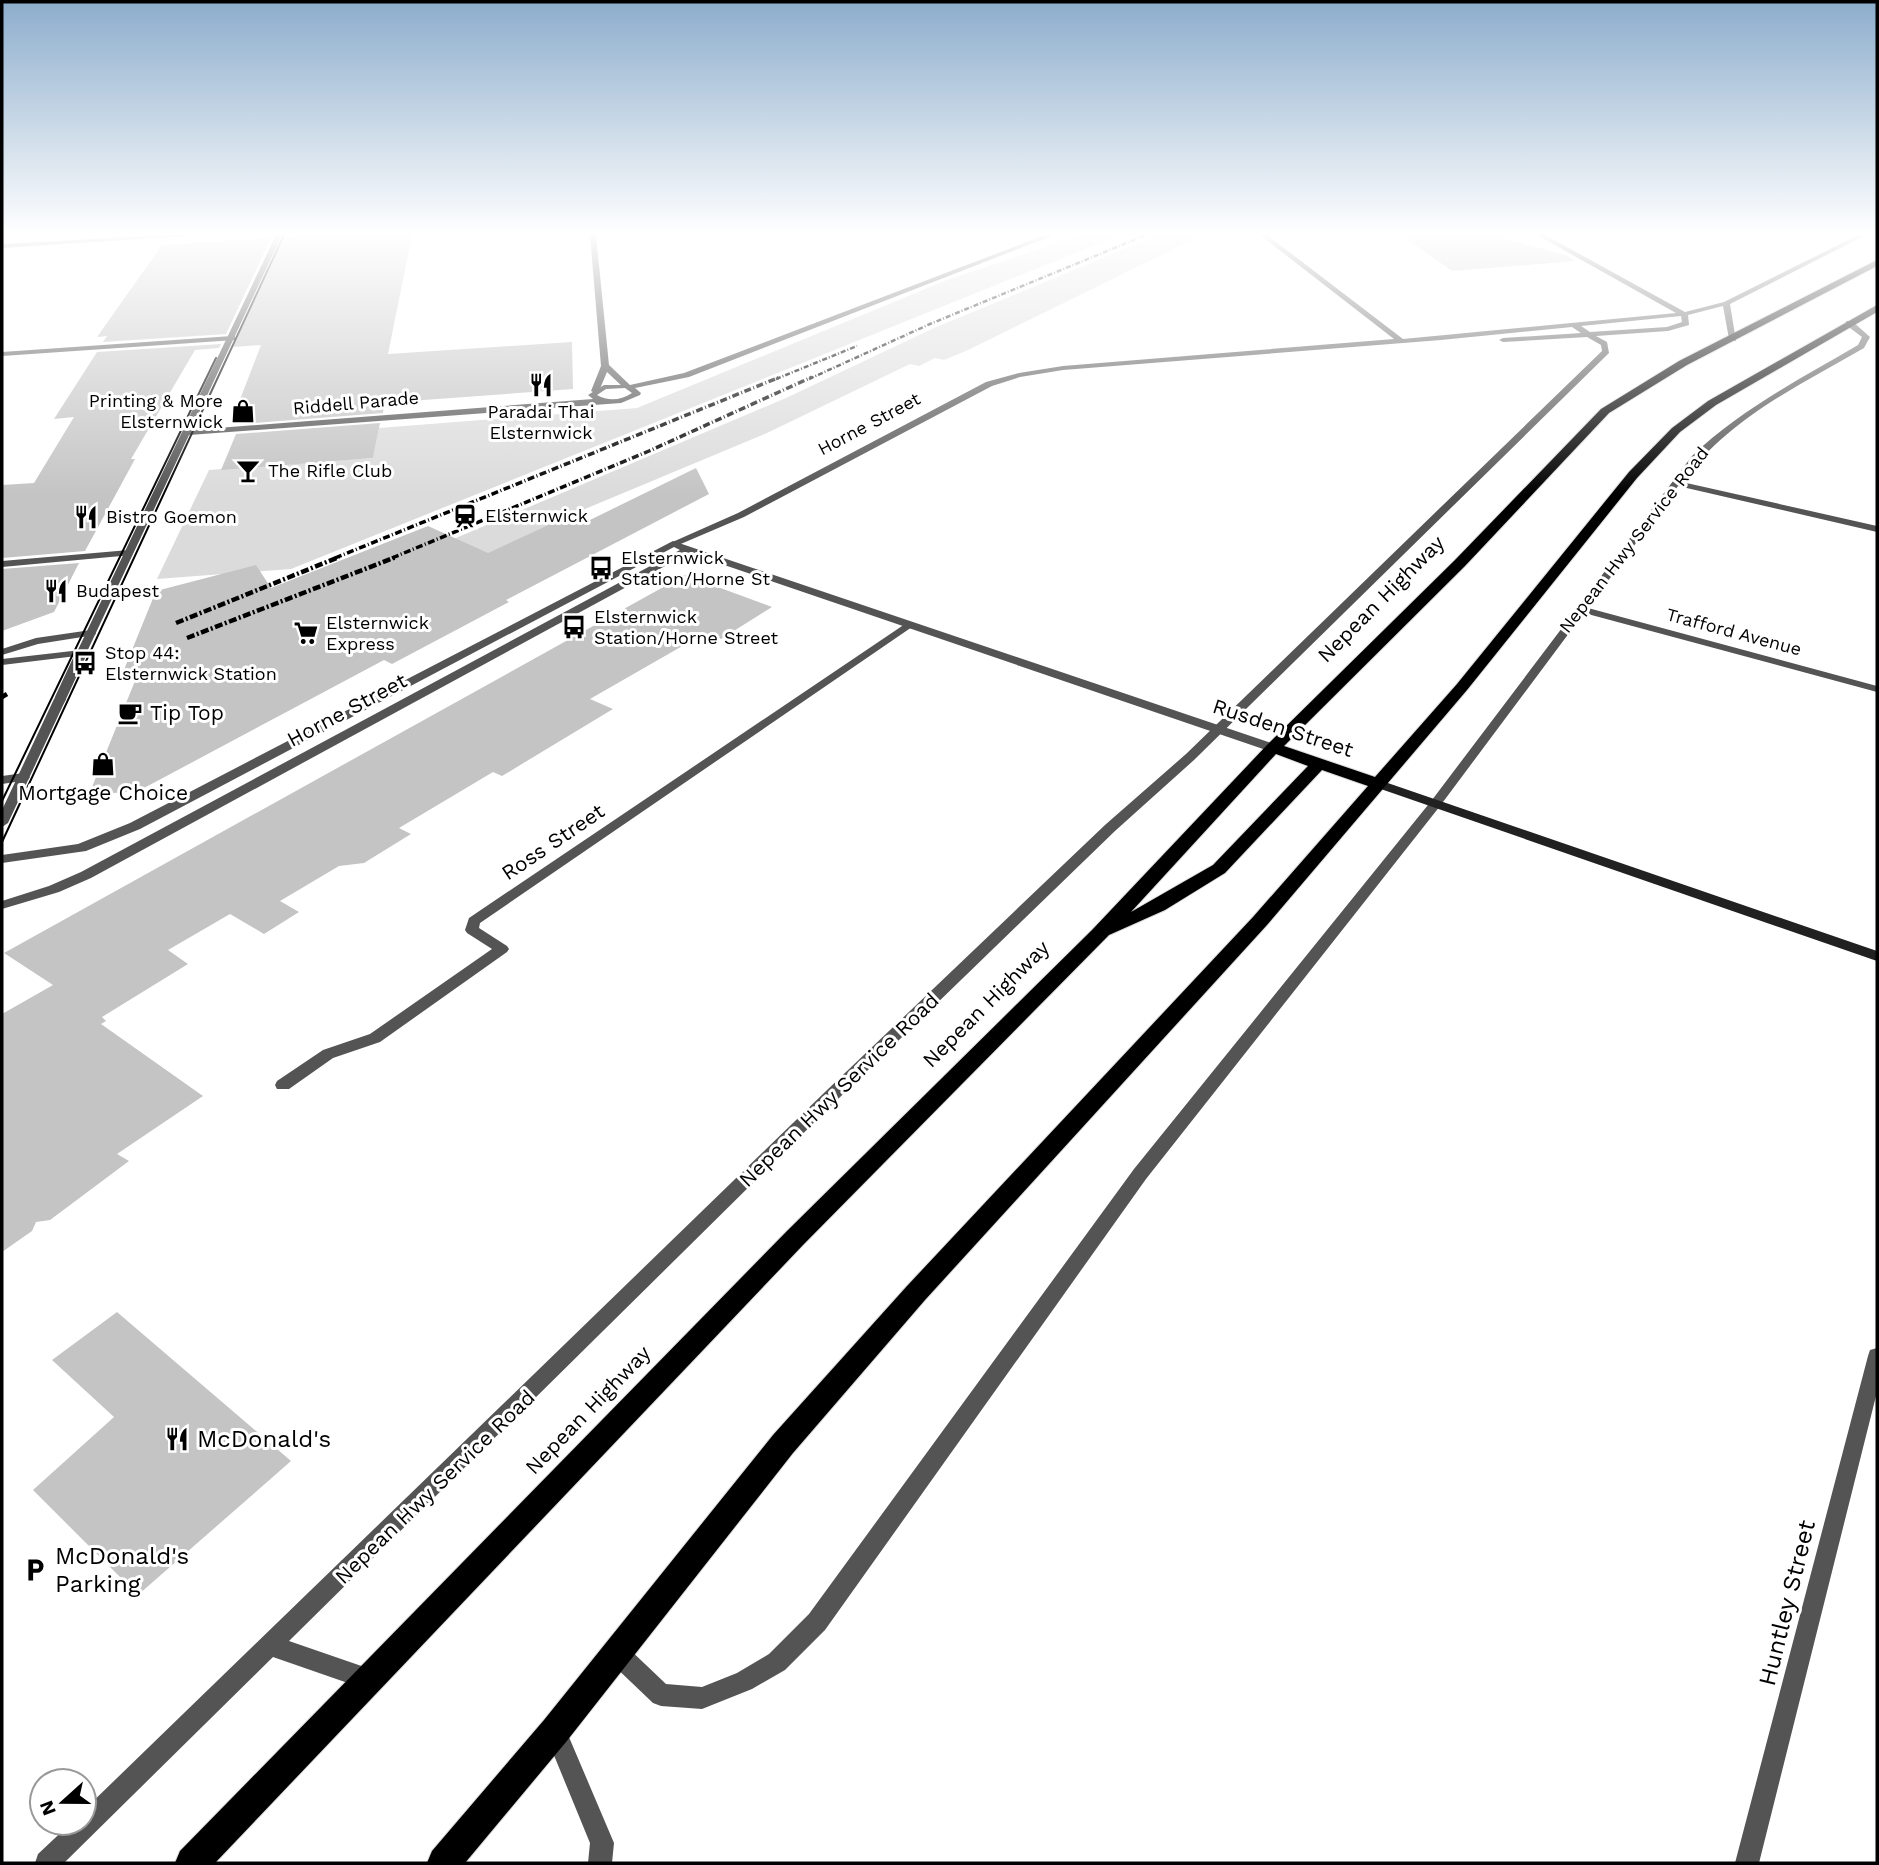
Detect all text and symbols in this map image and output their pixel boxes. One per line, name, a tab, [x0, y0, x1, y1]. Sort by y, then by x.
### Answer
restaurant icon: Paradai Thai Elsternwick	[527, 371, 555, 399]
street label: Riddell Parade	[292, 387, 420, 418]
street label: Horne Street	[814, 388, 924, 459]
place label: Printing & More Elsternwick	[89, 390, 223, 432]
shop icon: Printing & More Elsternwick	[229, 397, 257, 425]
place label: Paradai Thai Elsternwick	[488, 401, 595, 443]
street label: Nepean Hwy Service Road	[1555, 443, 1713, 637]
bar icon: The Rifle Club	[234, 457, 262, 485]
place label: The Rifle Club	[268, 460, 392, 481]
station icon: Elsternwick	[451, 502, 479, 530]
restaurant icon: Bistro Goemon	[72, 503, 100, 531]
place label: Elsternwick	[485, 505, 588, 526]
place label: Bistro Goemon	[106, 506, 237, 527]
street label: Nepean Highway	[1312, 530, 1449, 667]
place label: Elsternwick Station/Horne St	[621, 547, 770, 589]
bus stop icon: Elsternwick Station/Horne St	[587, 554, 615, 582]
restaurant icon: Budapest	[42, 577, 70, 605]
place label: Budapest	[76, 580, 159, 601]
street label: Trafford Avenue	[1664, 603, 1804, 660]
place label: Elsternwick Station/Horne Street	[594, 606, 779, 648]
place label: Elsternwick Express	[326, 612, 429, 654]
bus stop icon: Elsternwick Station/Horne Street	[560, 613, 588, 641]
supermarket icon: Elsternwick Express	[292, 619, 320, 647]
place label: Stop 44: Elsternwick Station	[105, 642, 277, 684]
bus stop icon: Stop 44: Elsternwick Station	[71, 649, 99, 677]
street label: Horne Street	[283, 667, 411, 752]
street label: Rusden Street	[1210, 693, 1357, 762]
cafe icon: Tip Top	[116, 699, 144, 727]
place label: Tip Top	[150, 700, 224, 725]
shop icon: Mortgage Choice	[89, 750, 117, 778]
place label: Mortgage Choice	[18, 780, 188, 805]
street label: Ross Street	[497, 798, 609, 885]
street label: Nepean Highway	[917, 935, 1054, 1072]
street label: Nepean Hwy Service Road	[734, 988, 944, 1192]
street label: Nepean Highway	[520, 1340, 655, 1479]
street label: Nepean Hwy Service Road	[330, 1385, 540, 1589]
restaurant icon: McDonald's	[163, 1425, 191, 1453]
place label: McDonald's	[197, 1425, 331, 1453]
street label: Huntley Street	[1753, 1517, 1821, 1689]
place label: McDonald's Parking	[55, 1542, 189, 1598]
parking icon: McDonald's Parking	[21, 1556, 49, 1584]
north arrow	[28, 1767, 98, 1837]
text: N	[34, 1797, 61, 1819]

